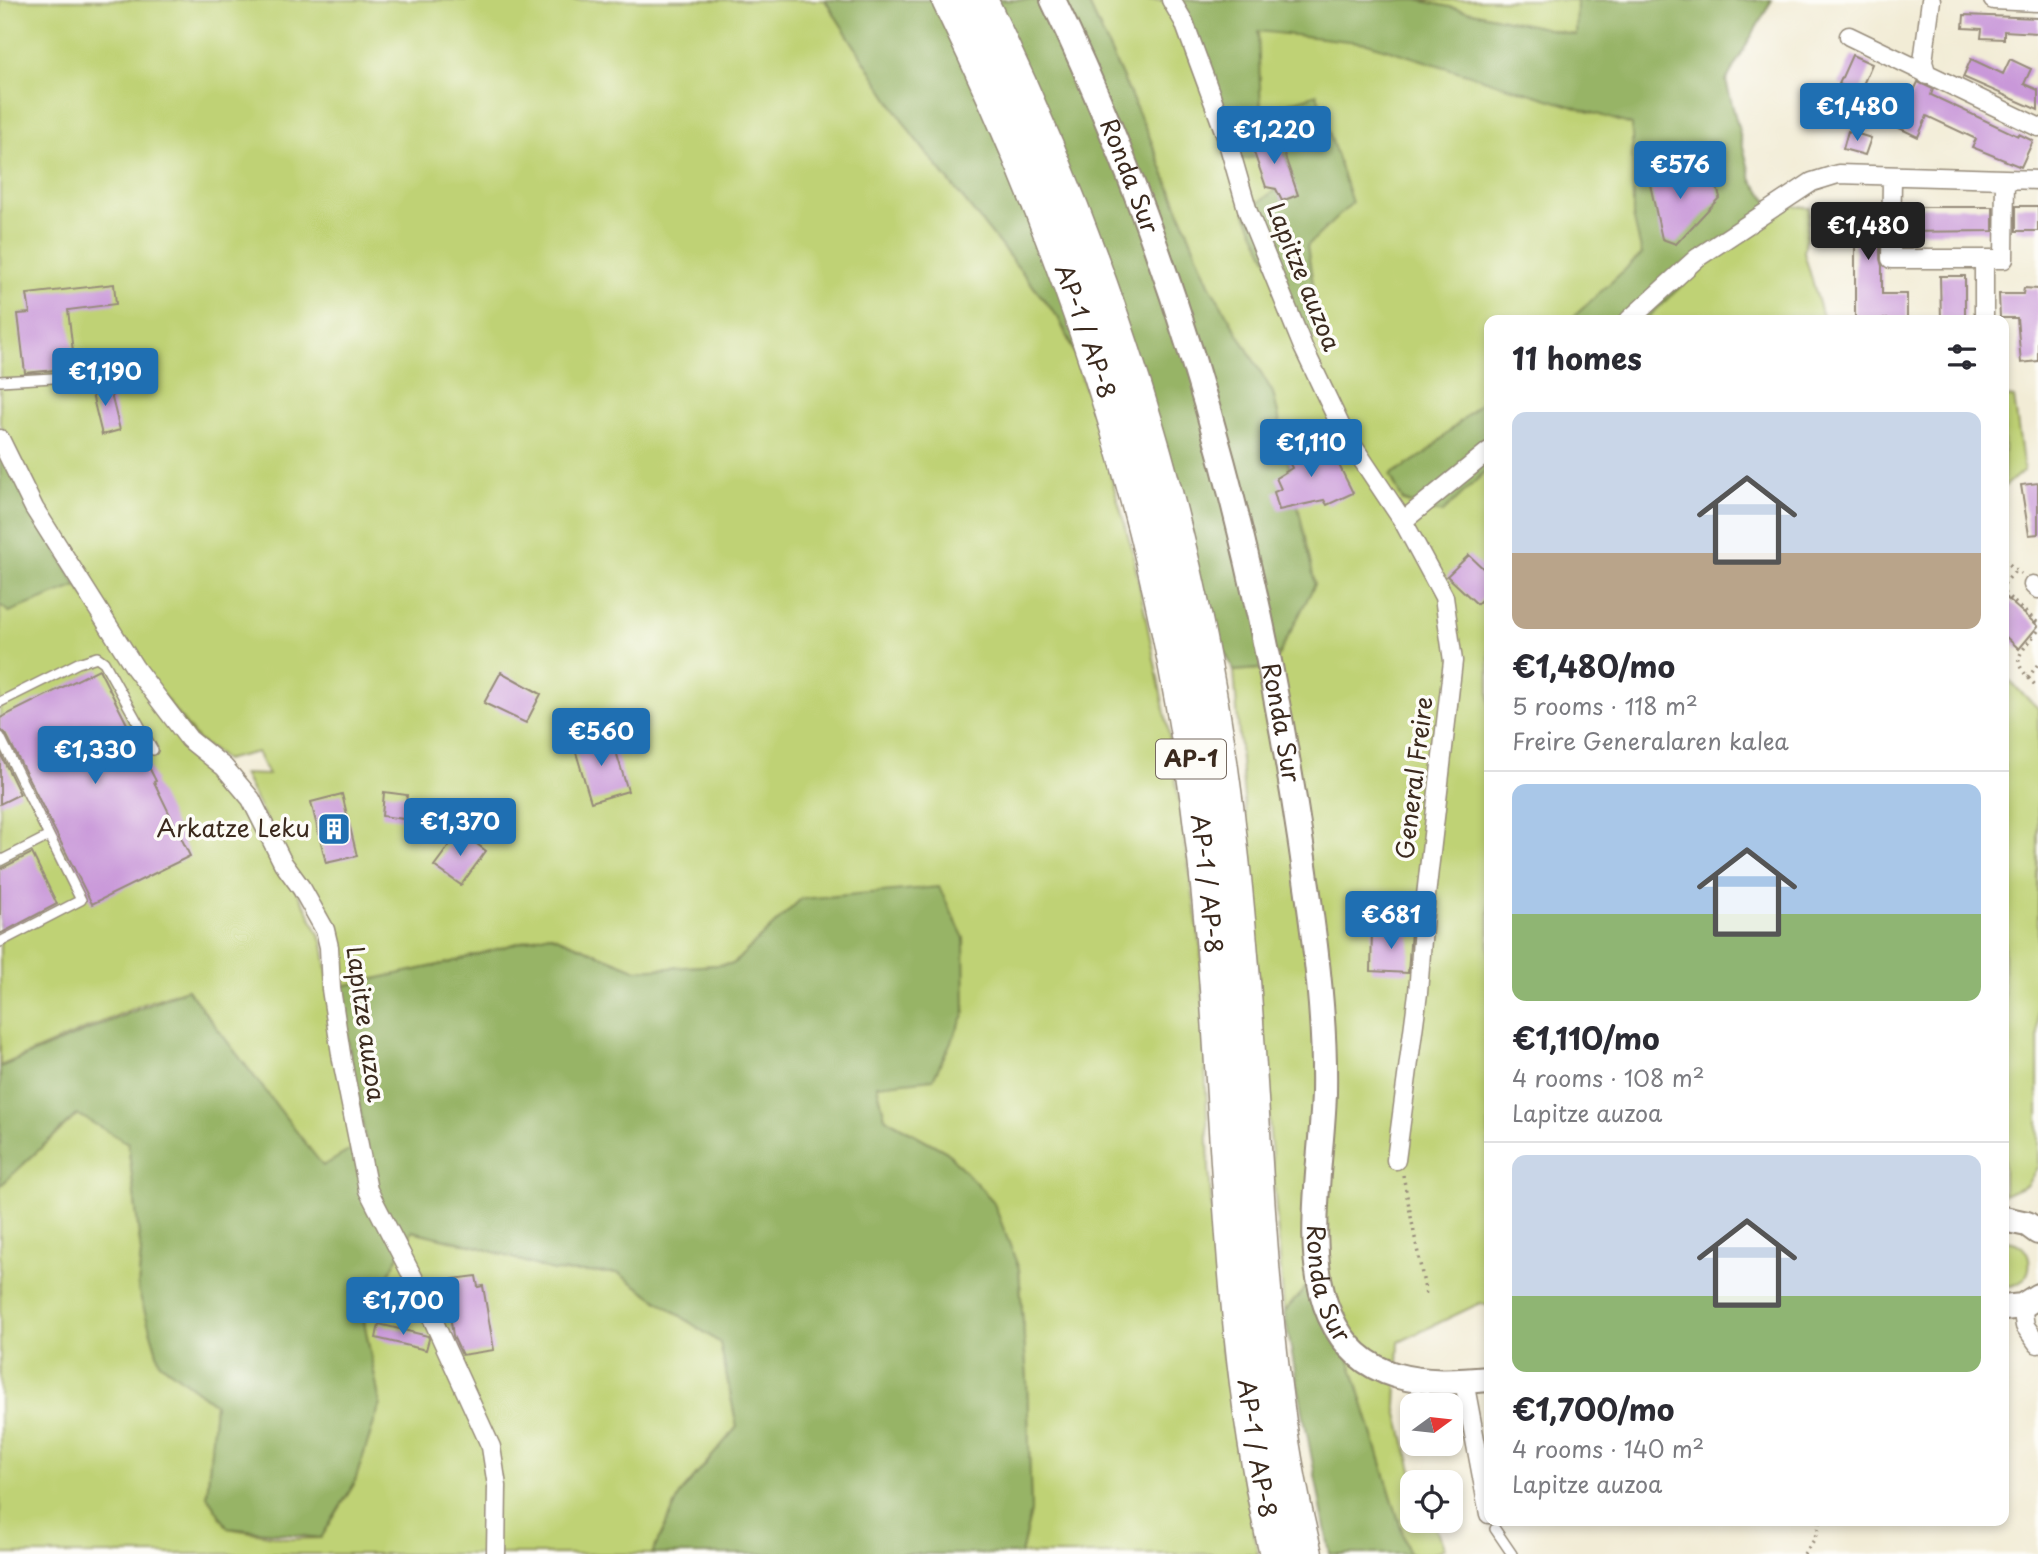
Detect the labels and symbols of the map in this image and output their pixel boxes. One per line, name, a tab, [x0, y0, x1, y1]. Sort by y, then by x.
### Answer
pin: €1,480	[1800, 83, 1914, 143]
pin: €1,220	[1217, 106, 1331, 166]
street label: Ronda Sur	[1092, 112, 1170, 239]
pin: €576	[1639, 142, 1721, 201]
street label: Lapitze auzoa	[1259, 197, 1351, 356]
pin: €1,480	[1811, 202, 1925, 262]
street label: AP-1 / AP-8	[1047, 259, 1126, 403]
pin: €1,190	[48, 348, 162, 408]
pin: €1,110	[1254, 420, 1368, 479]
street label: Ronda Sur	[1254, 659, 1311, 786]
street label: General Freire	[1385, 694, 1441, 861]
pin: €560	[560, 708, 642, 768]
pin: €1,330	[38, 726, 152, 786]
road number: AP-1	[1156, 740, 1226, 778]
pin: €1,370	[403, 798, 517, 858]
place label: Arkatze Leku	[156, 809, 310, 845]
building icon: Arkatze Leku	[315, 810, 353, 848]
street label: AP-1 / AP-8	[1183, 812, 1233, 955]
pin: €681	[1350, 892, 1432, 951]
street label: Lapitze auzoa	[338, 944, 396, 1104]
street label: Ronda Sur	[1299, 1225, 1361, 1350]
pin: €1,700	[346, 1278, 460, 1337]
street label: AP-1 / AP-8	[1230, 1377, 1287, 1521]
north arrow	[1400, 1393, 1463, 1456]

